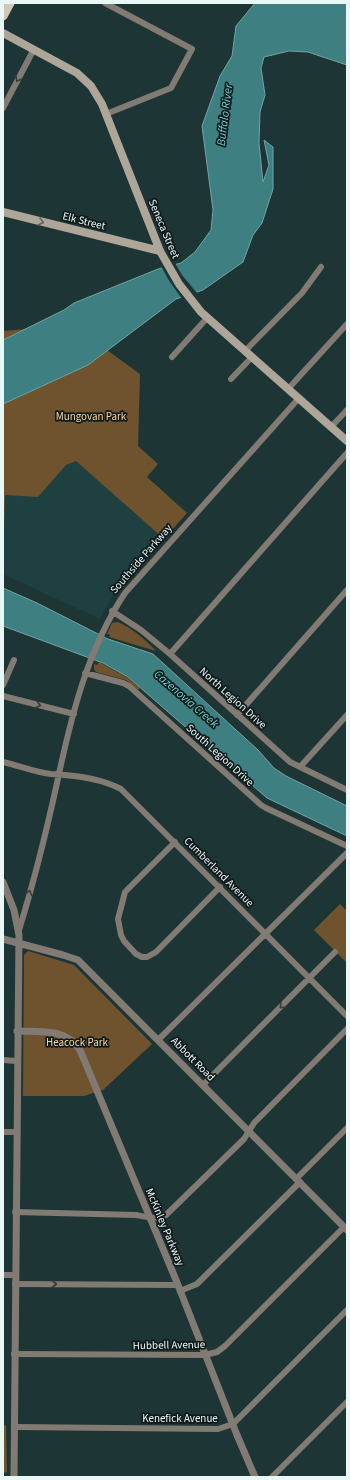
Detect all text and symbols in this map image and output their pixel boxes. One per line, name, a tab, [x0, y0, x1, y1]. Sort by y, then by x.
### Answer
one-way arrow	[16, 74, 23, 82]
water label: Buffalo River	[213, 82, 237, 147]
street label: Seneca Street	[145, 197, 183, 261]
street label: Elk Street	[61, 208, 107, 234]
one-way arrow	[38, 217, 44, 225]
park label: Mungovan Park	[56, 409, 127, 424]
street label: Southside Parkway	[107, 521, 175, 597]
street label: North Legion Drive	[196, 664, 270, 733]
water label: Cazenovia Creek	[150, 666, 222, 732]
one-way arrow	[34, 700, 41, 709]
street label: South Legion Drive	[183, 720, 258, 790]
street label: Cumberland Avenue	[181, 834, 258, 911]
one-way arrow	[25, 890, 33, 896]
one-way arrow	[279, 1001, 287, 1009]
street label: Abbott Road	[168, 1034, 218, 1084]
park label: Heacock Park	[46, 1035, 109, 1050]
street label: McKinley Parkway	[142, 1186, 188, 1268]
one-way arrow	[51, 1280, 57, 1288]
street label: Hubbell Avenue	[133, 1337, 206, 1353]
street label: Kenefick Avenue	[142, 1411, 218, 1426]

